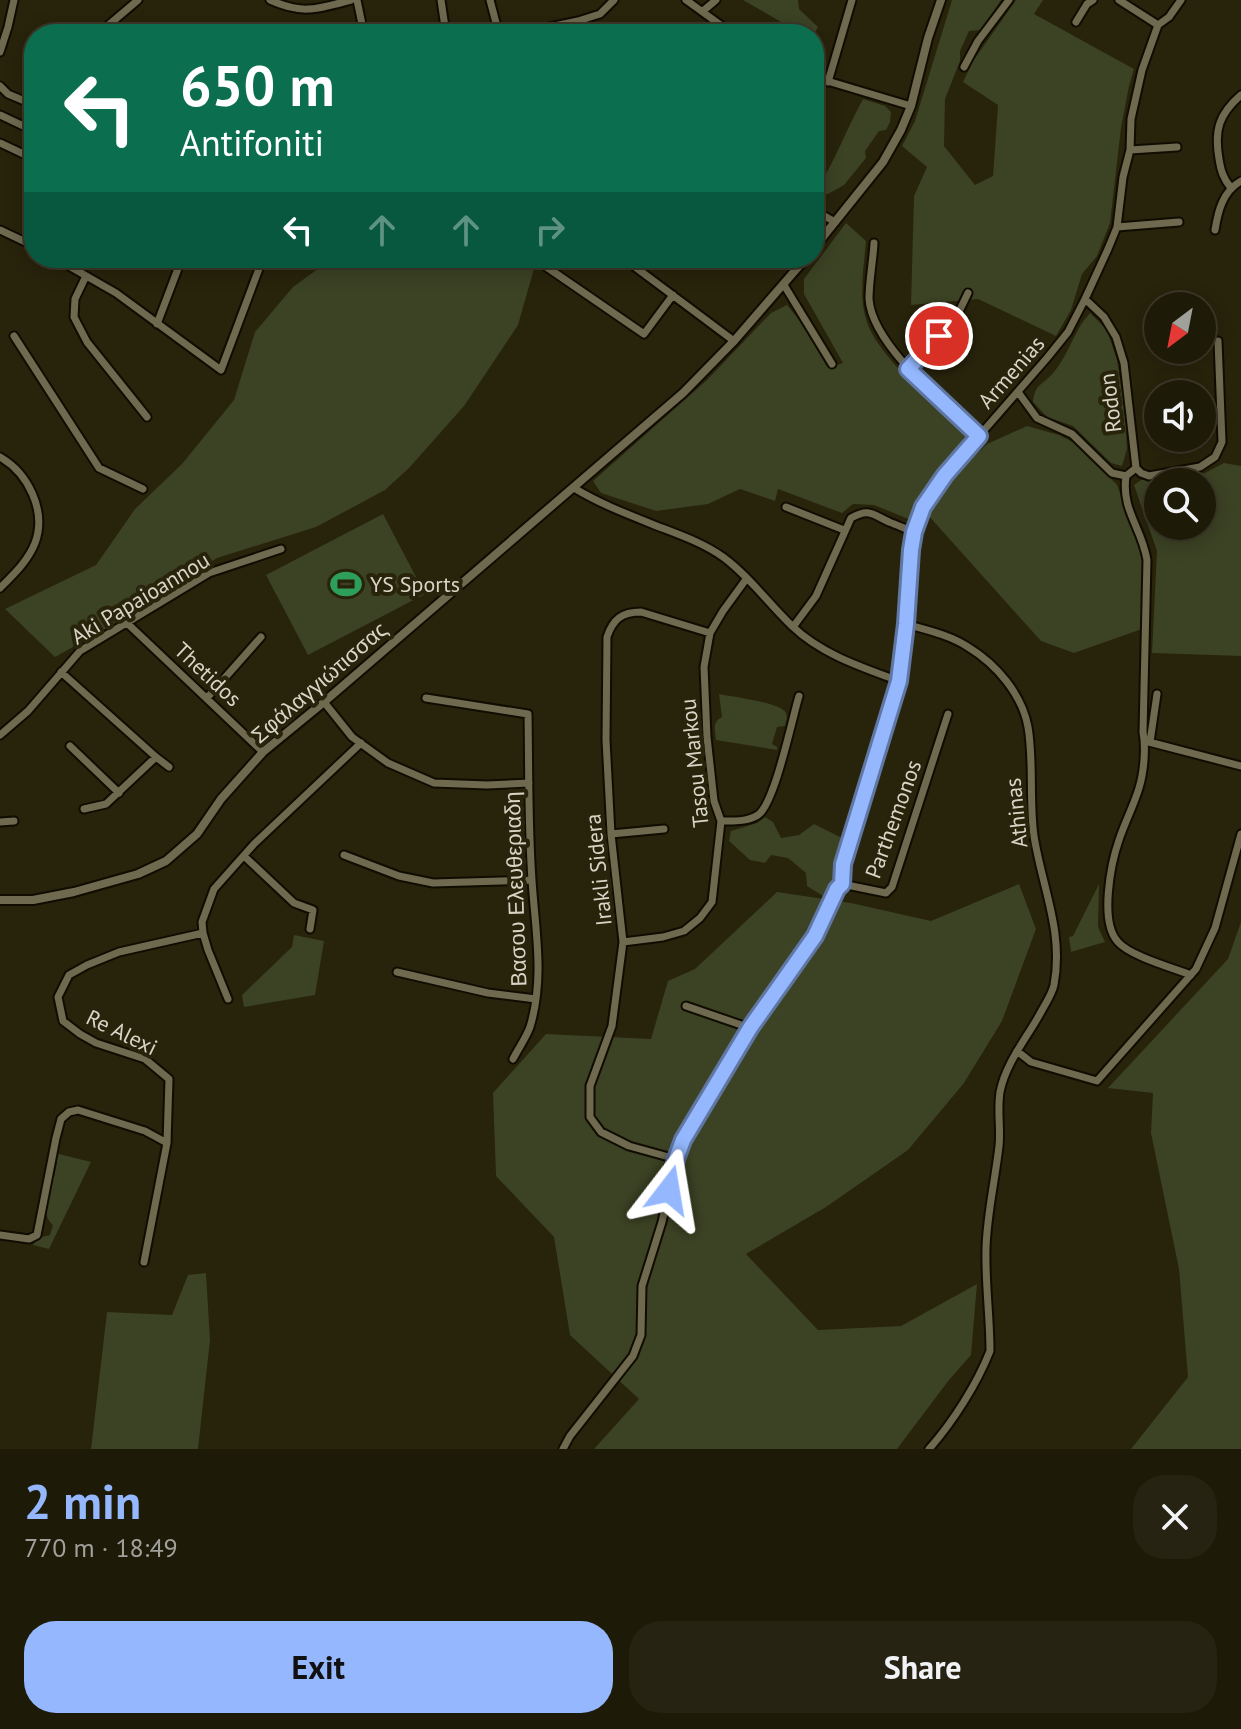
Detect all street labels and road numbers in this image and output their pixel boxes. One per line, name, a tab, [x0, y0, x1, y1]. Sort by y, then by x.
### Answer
street label: Armenias	[972, 330, 1050, 414]
street label: Rodon	[1092, 372, 1128, 434]
street label: Aki Papaioannou	[66, 546, 214, 650]
street label: Σφάλαγγιώτισσας	[245, 615, 393, 749]
street label: Thetidos	[169, 636, 247, 712]
street label: Tasou Markou	[673, 697, 715, 829]
street label: Parthemonos	[859, 756, 927, 882]
street label: Athinas	[998, 777, 1034, 849]
street label: Βασου Ελευθεριαδη	[498, 791, 532, 987]
street label: Irakli Sidera	[578, 813, 618, 927]
street label: Re Alexi	[82, 1003, 162, 1061]

